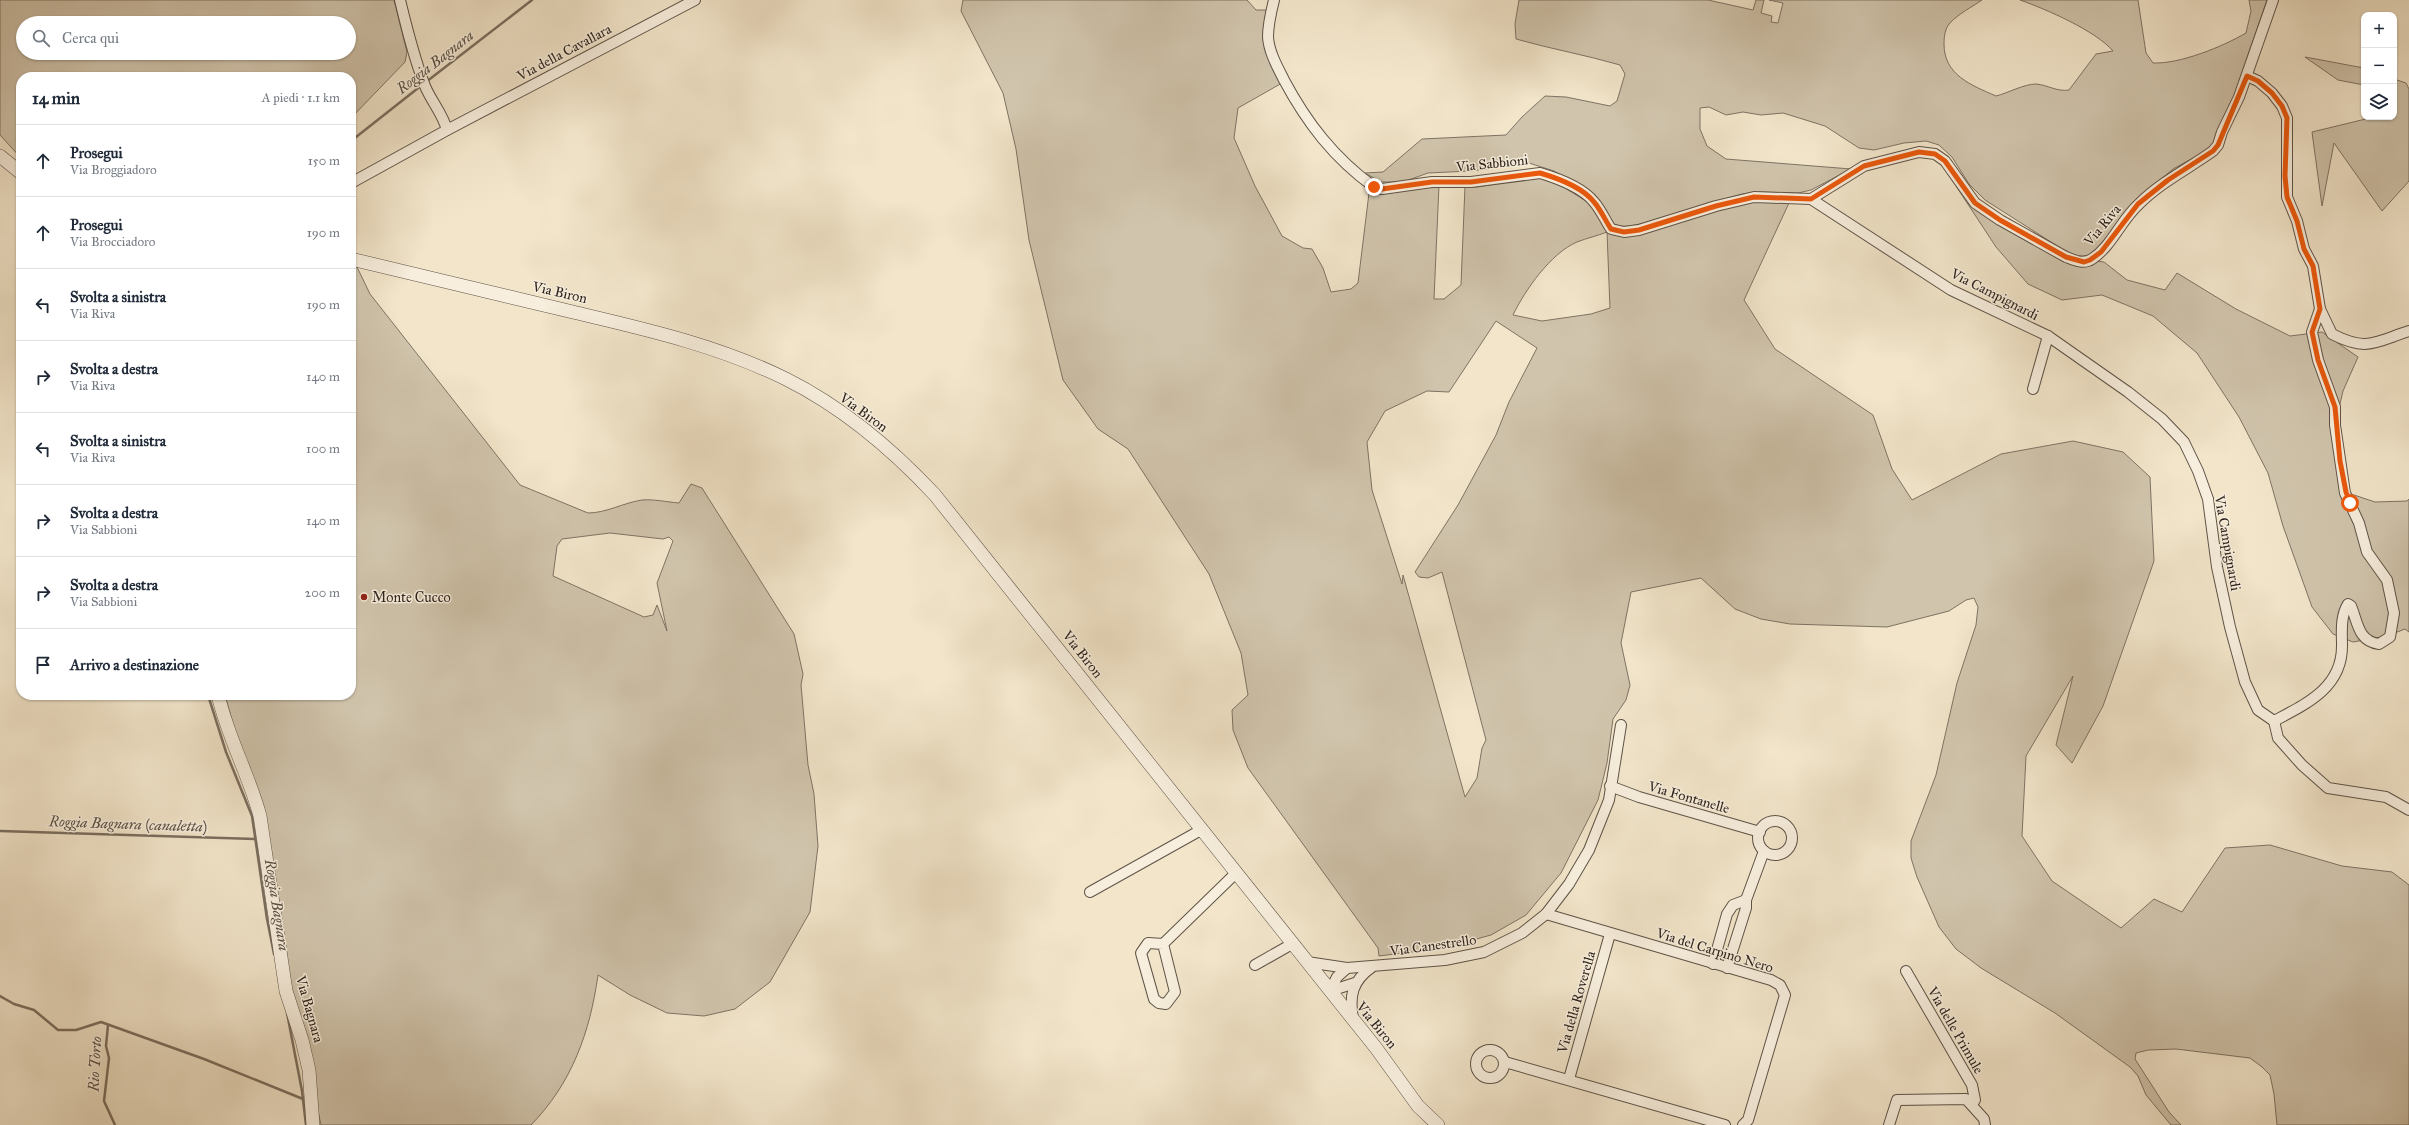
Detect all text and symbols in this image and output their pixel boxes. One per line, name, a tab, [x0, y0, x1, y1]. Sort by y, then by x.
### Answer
map controls	[2361, 12, 2397, 120]
button: +	[2361, 12, 2397, 48]
search box	[16, 16, 356, 60]
street label: Via della Cavallara	[513, 20, 614, 85]
water label: Roggia Bagnara	[392, 26, 477, 98]
icon: search	[30, 27, 52, 49]
text: Cerca qui	[62, 29, 119, 47]
button: −	[2361, 48, 2397, 84]
button: layers	[2361, 84, 2397, 120]
text: 14 min	[32, 88, 80, 109]
text: A piedi · 1.1 km	[262, 90, 340, 106]
text: Prosegui	[70, 144, 123, 162]
icon: ahead	[32, 150, 54, 172]
street label: Via Sabbioni	[1454, 151, 1529, 176]
text: 150 m	[308, 153, 340, 169]
text: Via Broggiadoro	[70, 162, 157, 178]
route end	[1365, 178, 1383, 196]
street label: Via Riva	[2080, 201, 2125, 250]
text: Prosegui	[70, 216, 123, 234]
icon: ahead	[32, 222, 54, 244]
text: 190 m	[307, 225, 340, 241]
text: Via Brocciadoro	[70, 234, 156, 250]
street label: Via Campignardi	[1947, 264, 2042, 324]
street label: Via Biron	[530, 278, 589, 307]
text: Svolta a sinistra	[70, 288, 166, 306]
icon: left	[32, 294, 54, 316]
text: 190 m	[307, 297, 340, 313]
text: Via Riva	[70, 306, 115, 322]
text: Svolta a destra	[70, 360, 158, 378]
icon: right	[32, 366, 54, 388]
text: 140 m	[306, 369, 340, 385]
text: Via Riva	[70, 378, 115, 394]
street label: Via Biron	[835, 389, 891, 436]
text: Svolta a sinistra	[70, 432, 166, 450]
icon: left	[32, 438, 54, 460]
text: 100 m	[306, 441, 340, 457]
text: Via Riva	[70, 450, 115, 466]
street label: Via Campignardi	[2211, 493, 2244, 592]
route start	[2341, 494, 2359, 512]
text: Svolta a destra	[70, 504, 158, 522]
icon: right	[32, 510, 54, 532]
text: 140 m	[306, 513, 340, 529]
text: Via Sabbioni	[70, 522, 137, 538]
text: Svolta a destra	[70, 576, 158, 594]
icon: right	[32, 582, 54, 604]
text: 200 m	[305, 585, 340, 601]
place label: Monte Cucco	[372, 589, 451, 606]
marker: Monte Cucco	[359, 592, 369, 602]
text: Via Sabbioni	[70, 594, 137, 610]
street label: Via Biron	[1058, 626, 1107, 682]
icon: arrive	[32, 654, 54, 676]
text: Arrivo a destinazione	[70, 656, 199, 674]
street label: Via Fontanelle	[1645, 778, 1732, 817]
water label: Roggia Bagnara (canaletta)	[48, 812, 207, 837]
water label: Roggia Bagnara	[261, 857, 293, 952]
street label: Via del Carpino Nero	[1653, 924, 1775, 976]
street label: Via Canestrello	[1388, 931, 1477, 960]
street label: Via della Roverella	[1553, 949, 1599, 1056]
street label: Via Bagnara	[292, 973, 327, 1045]
street label: Via delle Primule	[1923, 983, 1987, 1077]
street label: Via Biron	[1352, 998, 1401, 1053]
water label: Rio Torto	[85, 1035, 105, 1093]

